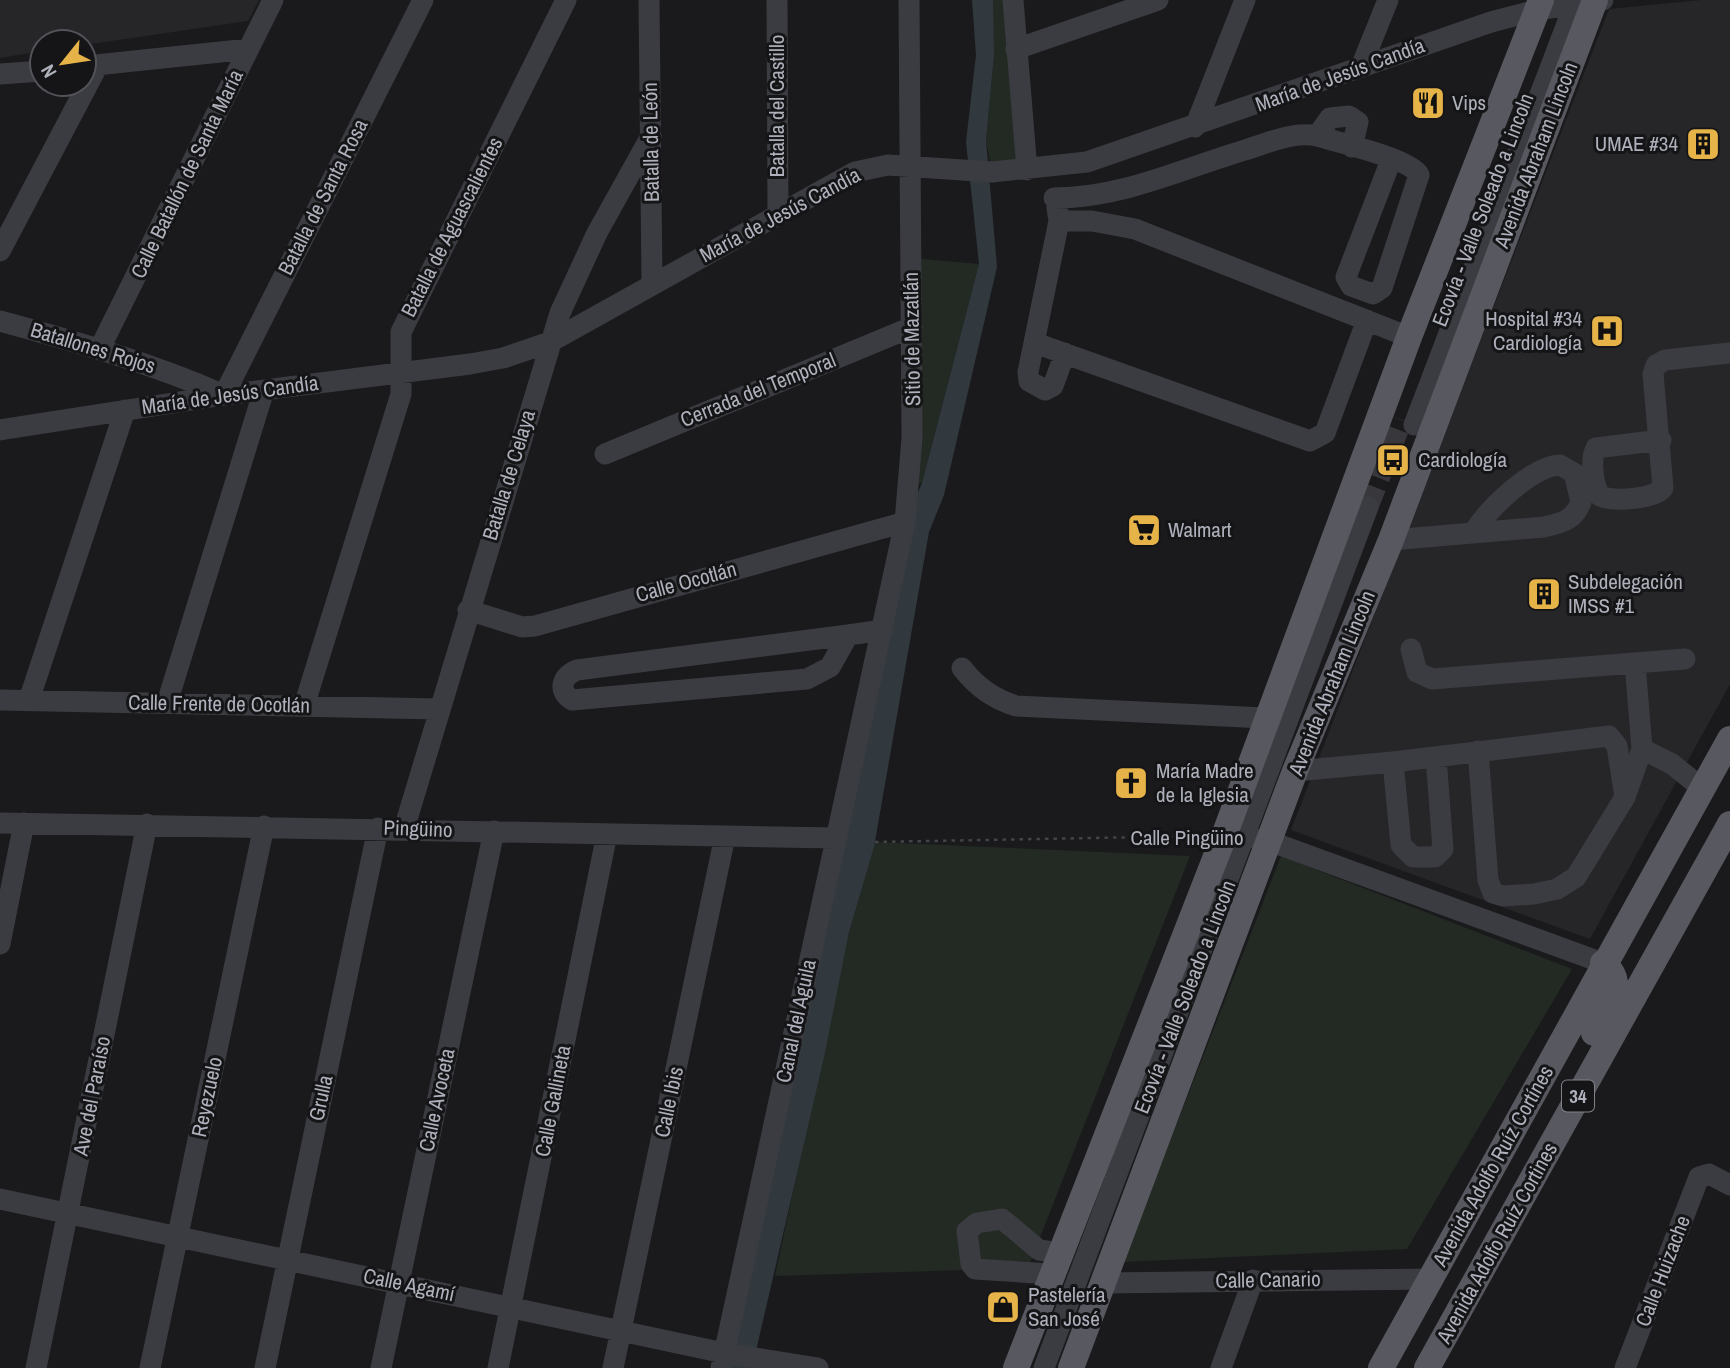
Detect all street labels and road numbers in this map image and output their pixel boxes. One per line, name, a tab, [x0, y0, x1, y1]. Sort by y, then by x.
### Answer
street label: María de Jesús Candía	[1251, 30, 1429, 119]
street label: Batalla del Castillo	[762, 35, 791, 177]
street label: Avenida Abraham Lincoln	[1486, 58, 1584, 253]
street label: Calle Batallón de Santa María	[123, 64, 250, 283]
street label: Batalla de León	[635, 82, 666, 202]
street label: Ecovía - Valle Soleado a Lincoln	[1425, 89, 1540, 331]
street label: Batalla de Santa Rosa	[271, 113, 375, 280]
street label: Batalla de Aguascalientes	[394, 132, 509, 322]
street label: María de Jesús Candía	[694, 160, 866, 269]
street label: Sitio de Mazatlán	[896, 272, 927, 406]
street label: Batallones Rojos	[27, 315, 159, 380]
street label: Cerrada del Temporal	[676, 345, 840, 434]
street label: María de Jesús Candía	[140, 368, 321, 421]
street label: Batalla de Celaya	[475, 406, 542, 544]
street label: Calle Ocotlán	[632, 554, 740, 609]
street label: Avenida Abraham Lincoln	[1281, 586, 1382, 780]
street label: Calle Frente de Ocotlán	[128, 687, 310, 720]
street label: Pingüino	[383, 813, 453, 844]
street label: Calle Pingüino	[1131, 823, 1243, 852]
street label: Ecovía - Valle Soleado a Lincoln	[1127, 876, 1242, 1118]
street label: Canal del Aguila	[768, 956, 823, 1085]
street label: Ave del Paraíso	[66, 1034, 117, 1159]
street label: Calle Gallineta	[527, 1042, 578, 1159]
street label: Calle Avoceta	[411, 1045, 462, 1154]
street label: Reyezuelo	[184, 1054, 229, 1140]
street label: Avenida Adolfo Ruíz Cortínes	[1425, 1060, 1560, 1272]
street label: Calle Ibis	[647, 1064, 690, 1140]
street label: Grulla	[302, 1072, 340, 1123]
road number: 34	[1562, 1080, 1594, 1112]
street label: Avenida Adolfo Ruíz Cortines	[1429, 1137, 1564, 1349]
street label: Calle Huizache	[1628, 1211, 1697, 1331]
street label: Calle Agamí	[361, 1261, 458, 1308]
street label: Calle Canario	[1215, 1264, 1321, 1295]

